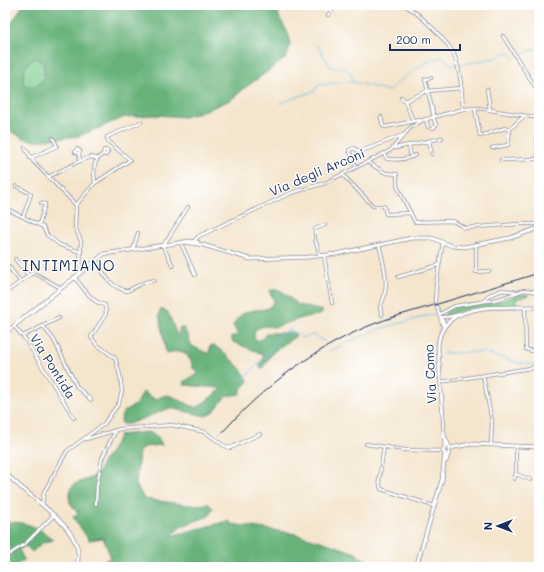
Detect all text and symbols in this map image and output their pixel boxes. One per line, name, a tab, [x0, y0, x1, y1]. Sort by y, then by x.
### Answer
scale bar	[390, 26, 460, 52]
text: 200 m	[396, 31, 431, 47]
street label: Via degli Arconi	[267, 144, 367, 199]
district label: INTIMIANO	[22, 255, 116, 275]
street label: Via Pontida	[27, 330, 80, 401]
street label: Via Como	[419, 344, 440, 404]
north arrow	[478, 506, 518, 546]
text: N	[480, 522, 495, 530]

